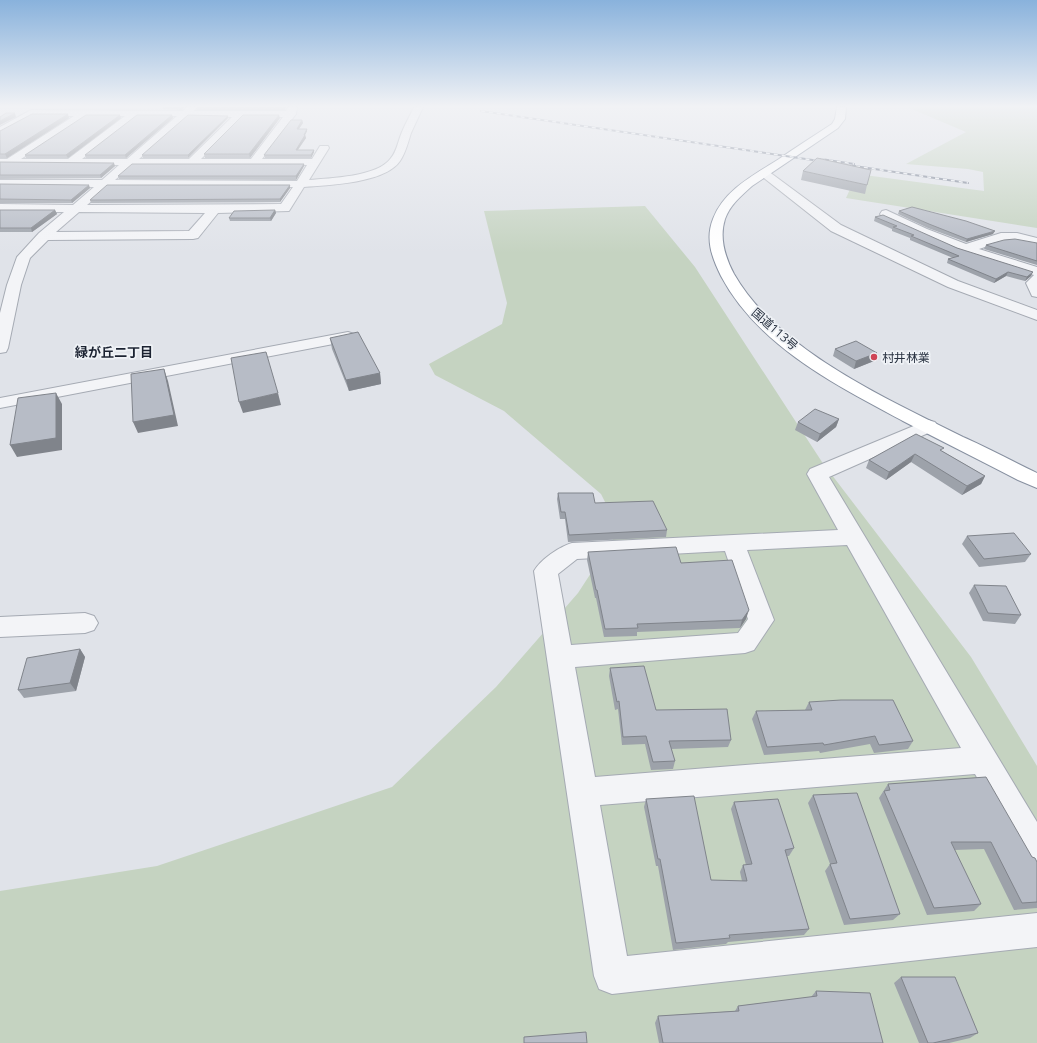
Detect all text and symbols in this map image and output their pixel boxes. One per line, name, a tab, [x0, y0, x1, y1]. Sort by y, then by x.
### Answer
street label: 国道113号	[748, 304, 802, 354]
district label: 緑が丘二丁目	[74, 343, 153, 361]
place label: 村井林業	[882, 349, 930, 366]
marker: 村井林業	[869, 352, 879, 362]

